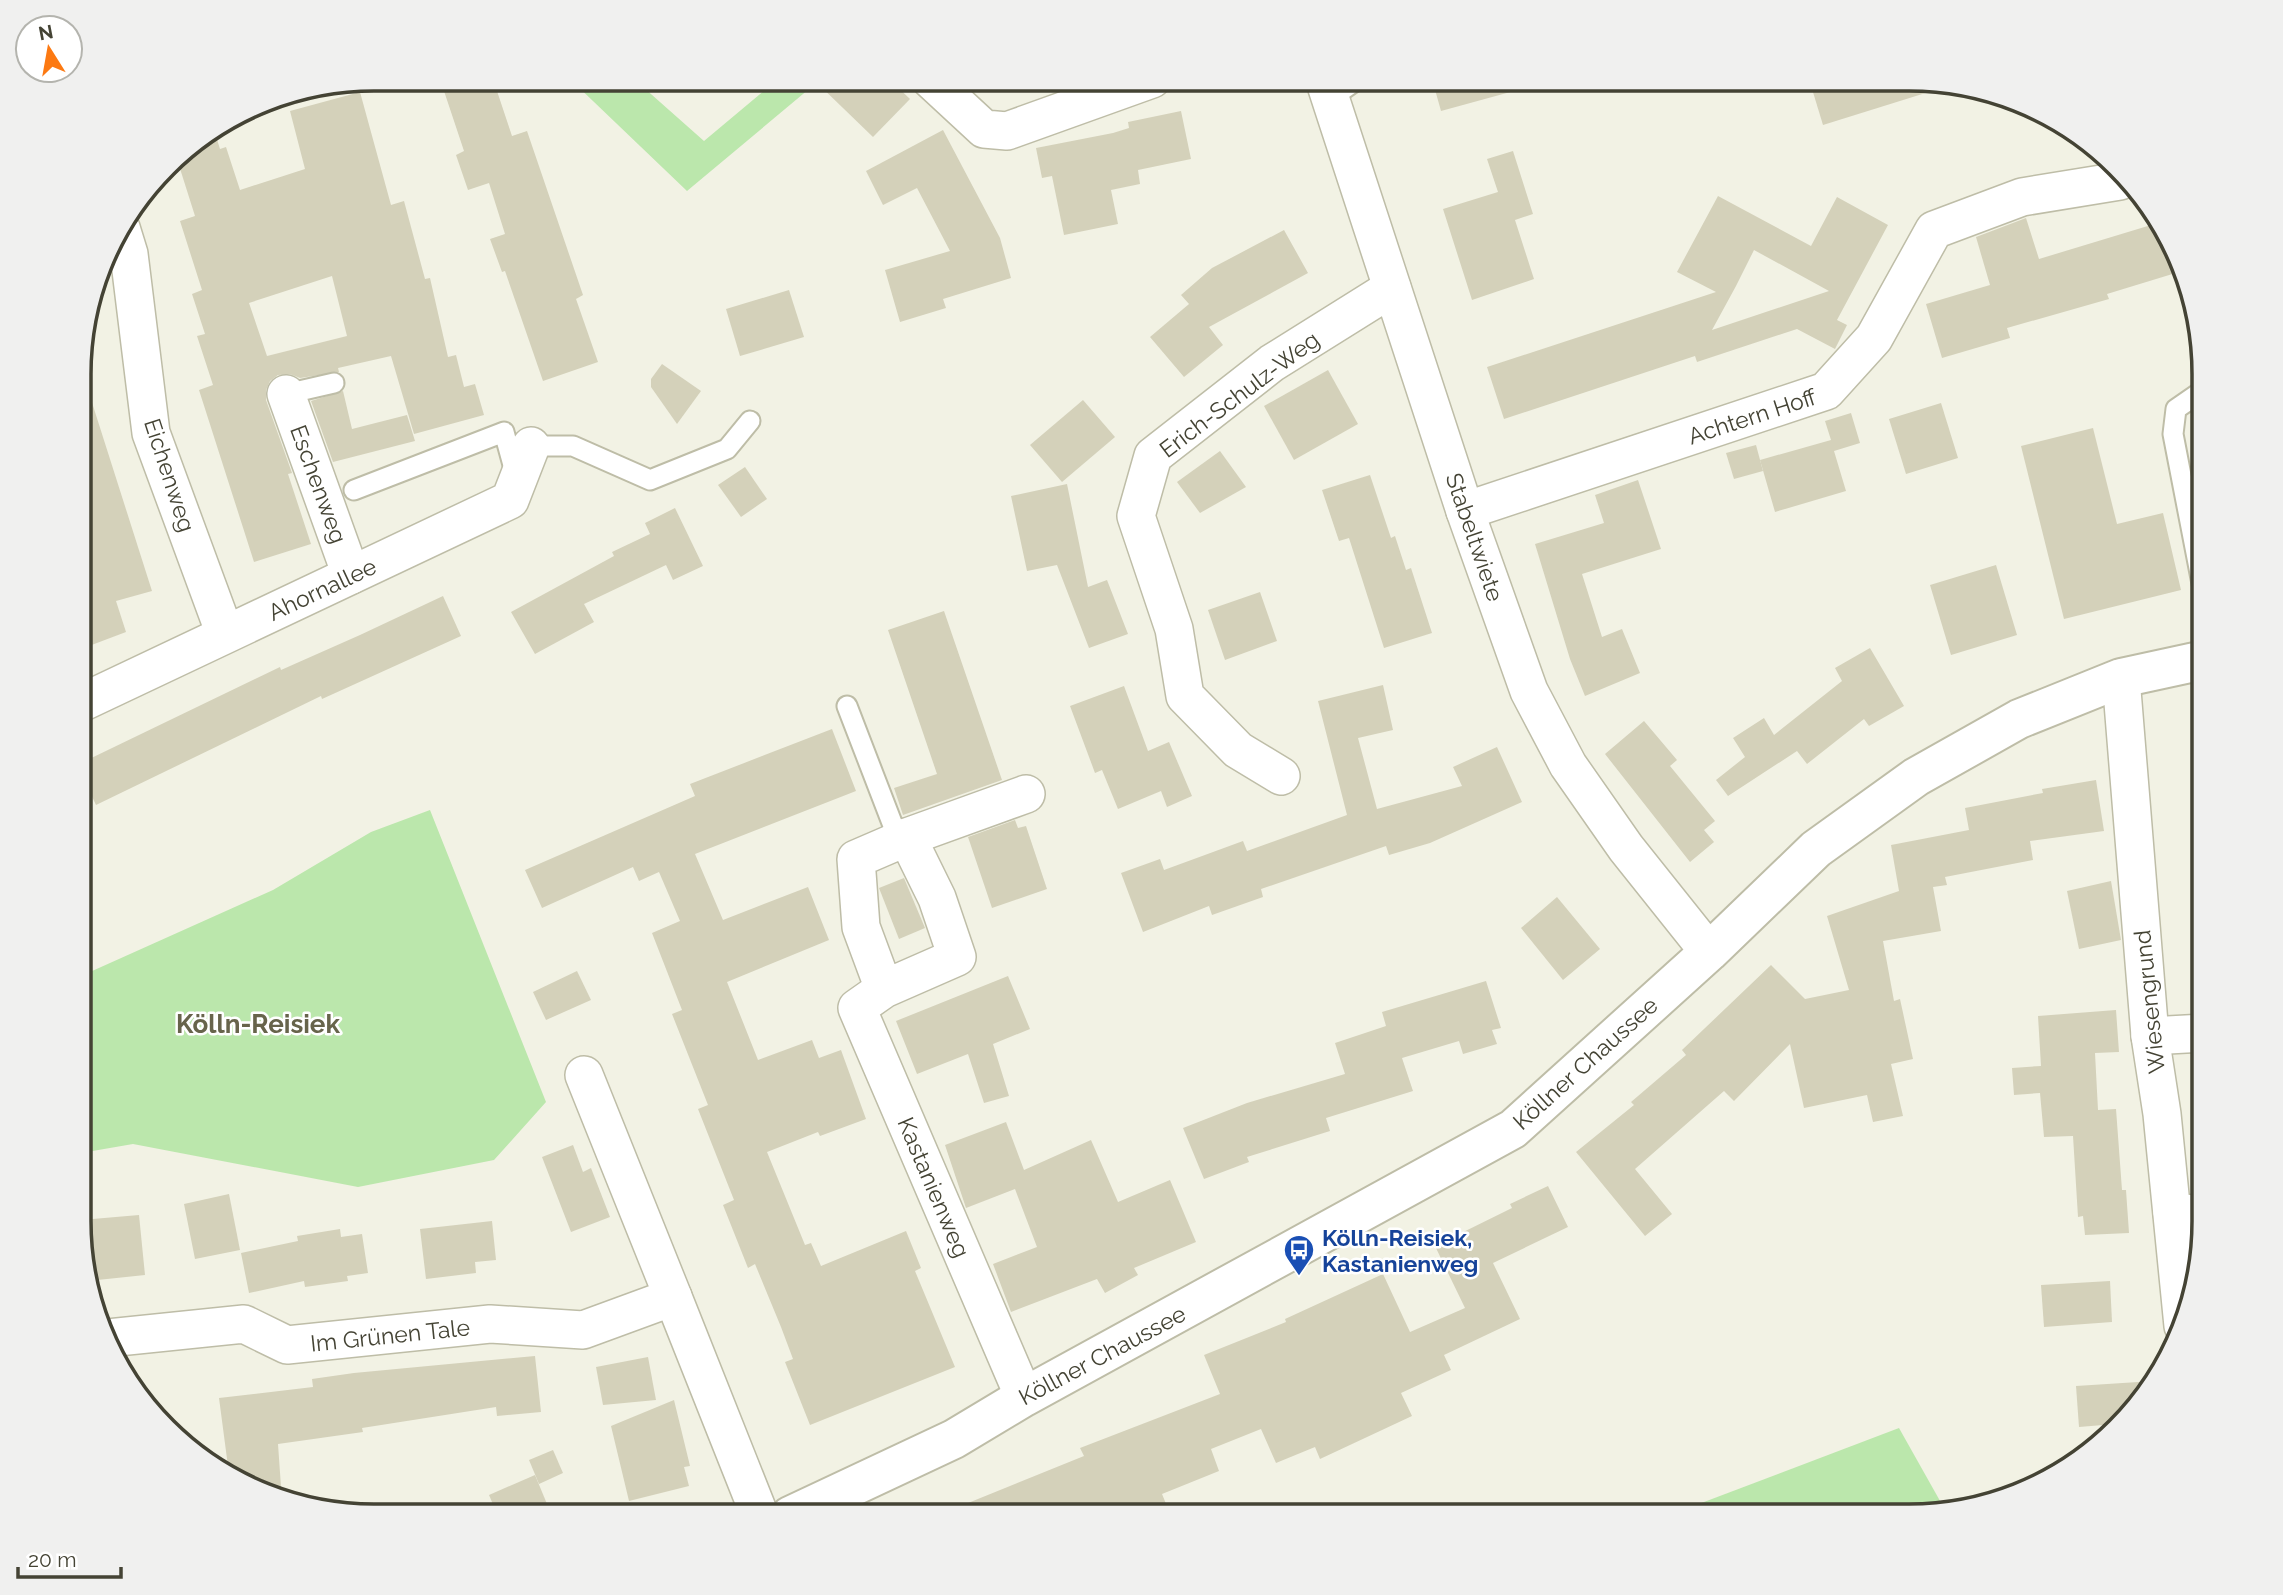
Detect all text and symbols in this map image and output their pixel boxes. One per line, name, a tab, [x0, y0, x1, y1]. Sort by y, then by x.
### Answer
north arrow	[14, 14, 84, 84]
text: N	[37, 20, 55, 44]
street label: Erich-Schulz-Weg	[1154, 325, 1324, 463]
street label: Achtern Hoff	[1685, 382, 1820, 449]
street label: Eichenweg	[139, 415, 201, 535]
street label: Eschenweg	[285, 421, 353, 547]
street label: Stabeltwiete	[1440, 469, 1510, 605]
street label: Ahornallee	[264, 552, 380, 626]
street label: Wiesengrund	[2128, 929, 2170, 1075]
street label: Köllner Chaussee	[1507, 991, 1663, 1135]
district label: Kölln-Reisiek	[176, 1009, 340, 1039]
street label: Kastanienweg	[892, 1113, 976, 1261]
place label: Kölln-Reisiek, Kastanienweg	[1322, 1224, 1478, 1277]
bus stop icon: Kölln-Reisiek, Kastanienweg	[1282, 1233, 1316, 1277]
street label: Köllner Chaussee	[1014, 1300, 1190, 1410]
street label: Im Grünen Tale	[309, 1313, 471, 1357]
scale bar	[18, 1536, 121, 1580]
text: 20 m	[28, 1547, 76, 1572]

